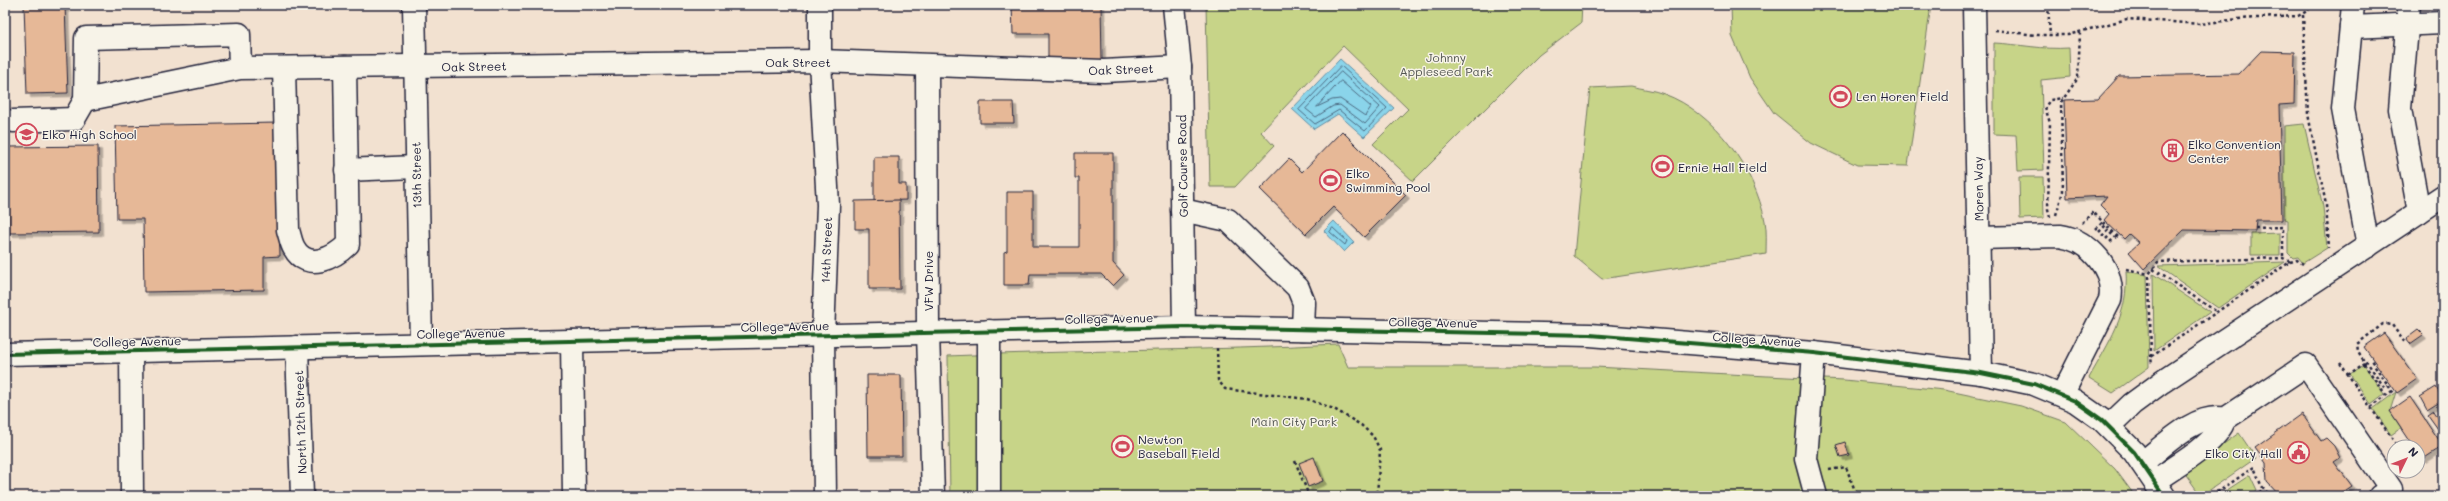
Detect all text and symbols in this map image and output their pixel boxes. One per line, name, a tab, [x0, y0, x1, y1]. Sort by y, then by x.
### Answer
park label: Johnny Appleseed Park	[1400, 49, 1492, 79]
street label: Oak Street	[765, 54, 831, 70]
street label: Oak Street	[441, 57, 507, 75]
street label: Oak Street	[1088, 60, 1154, 78]
sports icon: Len Horen Field	[1827, 83, 1853, 109]
place label: Len Horen Field	[1856, 88, 1949, 104]
street label: Golf Course Road	[1173, 114, 1191, 218]
school or university icon: Elko High School	[14, 121, 40, 147]
place label: Elko High School	[42, 126, 137, 142]
place label: Elko Convention Center	[2188, 136, 2281, 166]
building icon: Elko Convention Center	[2160, 138, 2186, 164]
street label: 13th Street	[407, 142, 425, 208]
sports icon: Ernie Hall Field	[1650, 154, 1676, 180]
street label: Moren Way	[1969, 156, 1987, 222]
place label: Ernie Hall Field	[1678, 159, 1767, 175]
place label: Elko Swimming Pool	[1346, 165, 1431, 195]
sports icon: Elko Swimming Pool	[1317, 167, 1343, 193]
street label: 14th Street	[817, 216, 835, 284]
street label: VFW Drive	[920, 251, 936, 311]
street label: College Avenue	[1064, 309, 1154, 327]
street label: College Avenue	[1388, 313, 1478, 331]
street label: College Avenue	[740, 317, 830, 335]
street label: College Avenue	[416, 324, 506, 342]
street label: College Avenue	[1712, 328, 1802, 350]
street label: College Avenue	[92, 332, 182, 350]
street label: North 12th Street	[290, 370, 310, 474]
park label: Main City Park	[1251, 413, 1337, 429]
place label: Newton Baseball Field	[1138, 431, 1220, 461]
sports icon: Newton Baseball Field	[1109, 433, 1135, 459]
north arrow	[2386, 439, 2426, 479]
public building icon: Elko City Hall	[2285, 440, 2311, 466]
text: N	[2405, 444, 2422, 460]
place label: Elko City Hall	[2205, 445, 2282, 461]

